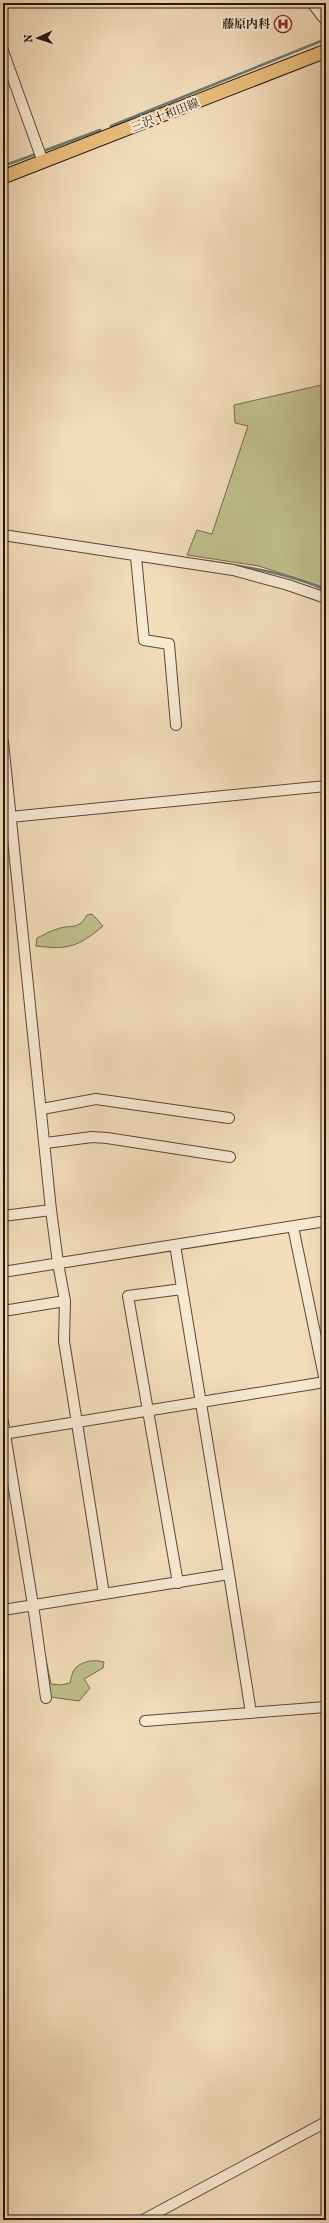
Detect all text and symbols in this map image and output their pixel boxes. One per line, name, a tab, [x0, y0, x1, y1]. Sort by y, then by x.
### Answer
hospital icon: 藤原内科	[273, 14, 293, 34]
place label: 藤原内科	[222, 17, 271, 31]
north arrow	[18, 18, 58, 58]
text: N	[22, 33, 35, 43]
street label: 三沢十和田線	[129, 96, 201, 134]

